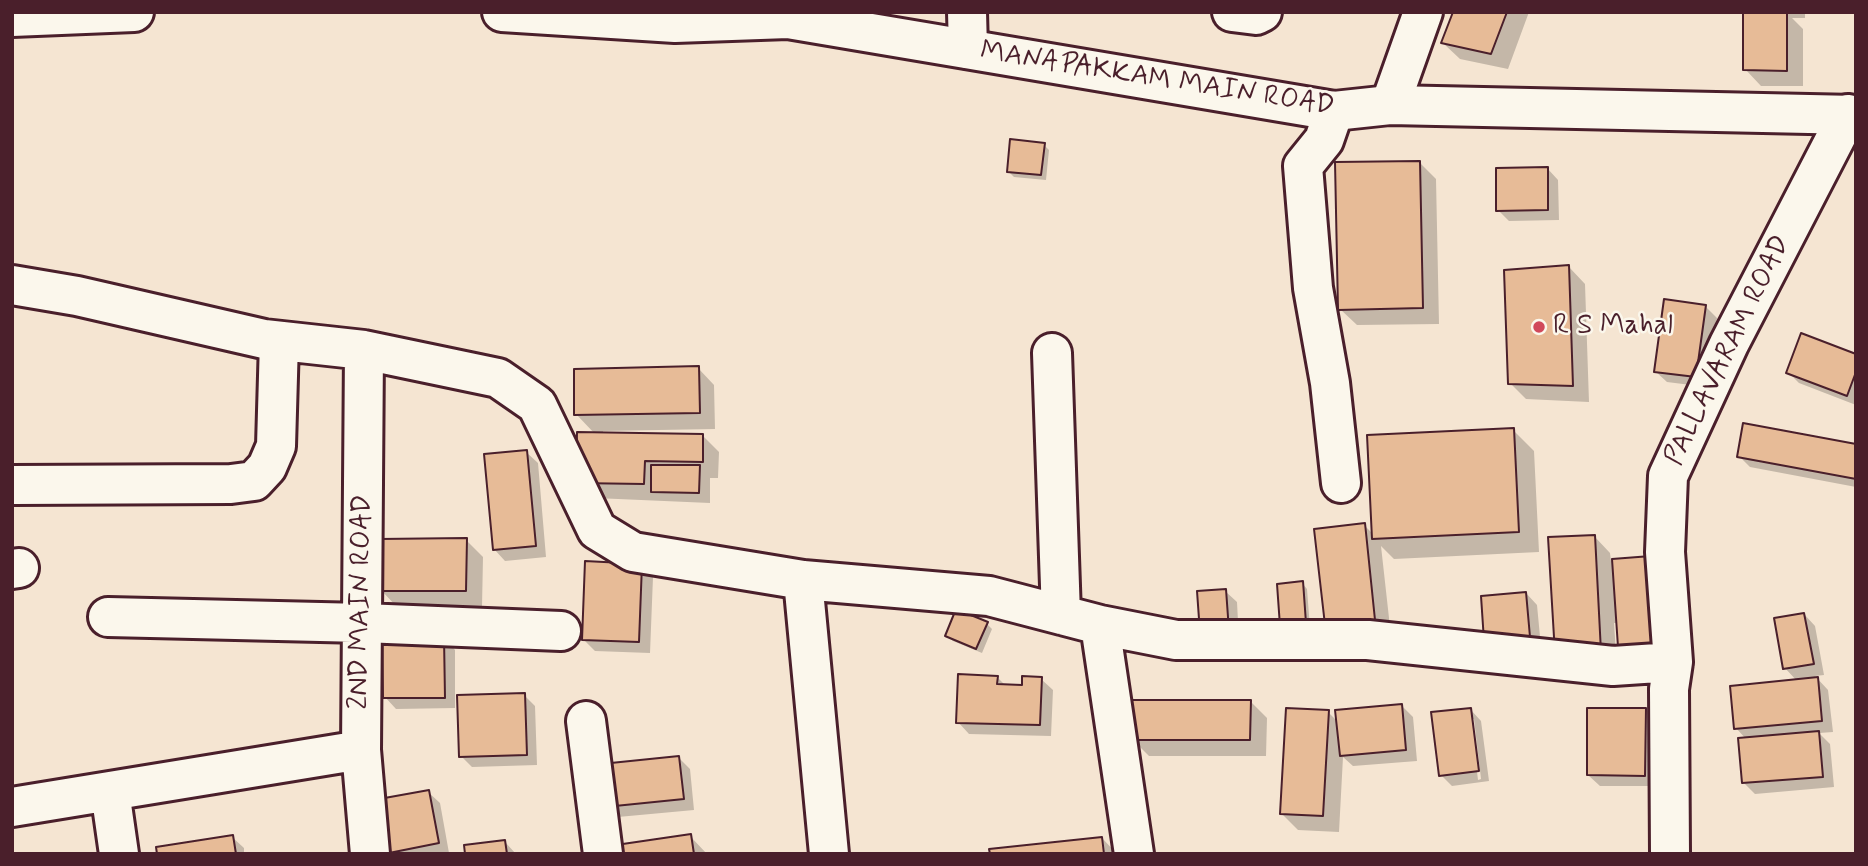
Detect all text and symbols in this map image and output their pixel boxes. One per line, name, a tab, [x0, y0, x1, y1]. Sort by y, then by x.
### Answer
street label: MANAPAKKAM MAIN ROAD	[978, 35, 1336, 125]
street label: PALLAVARAM ROAD	[1659, 231, 1799, 471]
place label: R S Mahal	[1553, 310, 1673, 344]
marker: R S Mahal	[1531, 319, 1547, 335]
street label: 2ND MAIN ROAD	[343, 494, 381, 710]

